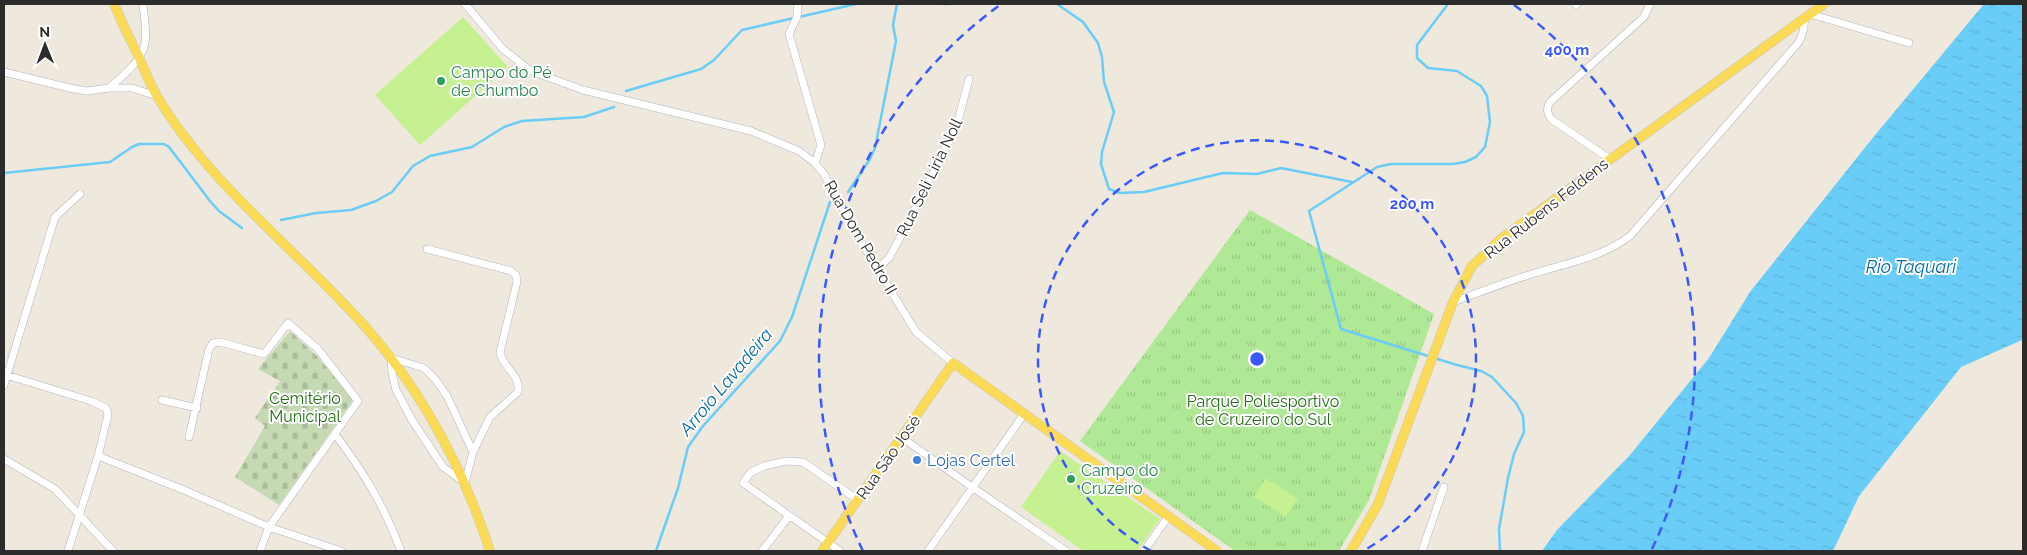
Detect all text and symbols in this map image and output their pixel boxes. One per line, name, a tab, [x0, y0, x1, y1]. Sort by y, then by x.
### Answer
north arrow	[20, 20, 70, 70]
text: N	[39, 24, 50, 40]
text: 400 m	[1545, 41, 1589, 59]
place label: Campo do Pé de Chumbo	[451, 63, 552, 100]
marker: Campo do Pé de Chumbo	[435, 75, 447, 87]
street label: Rua Seli Liria Noll	[893, 115, 967, 239]
street label: Rua Rubens Feldens	[1481, 154, 1612, 263]
street label: Rua Dom Pedro II	[820, 177, 901, 298]
text: 200 m	[1390, 195, 1434, 213]
water label: Rio Taquari	[1866, 256, 1957, 277]
water label: Arroio Lavadeira	[674, 324, 777, 440]
centre of rings	[1248, 350, 1266, 368]
park label: Cemitério Municipal	[269, 389, 341, 426]
park label: Parque Poliesportivo de Cruzeiro do Sul	[1187, 392, 1339, 429]
street label: Rua São José	[852, 412, 924, 503]
place label: Lojas Certel	[927, 451, 1015, 470]
marker: Lojas Certel	[911, 454, 923, 466]
place label: Campo do Cruzeiro	[1081, 461, 1158, 498]
marker: Campo do Cruzeiro	[1065, 473, 1077, 485]

